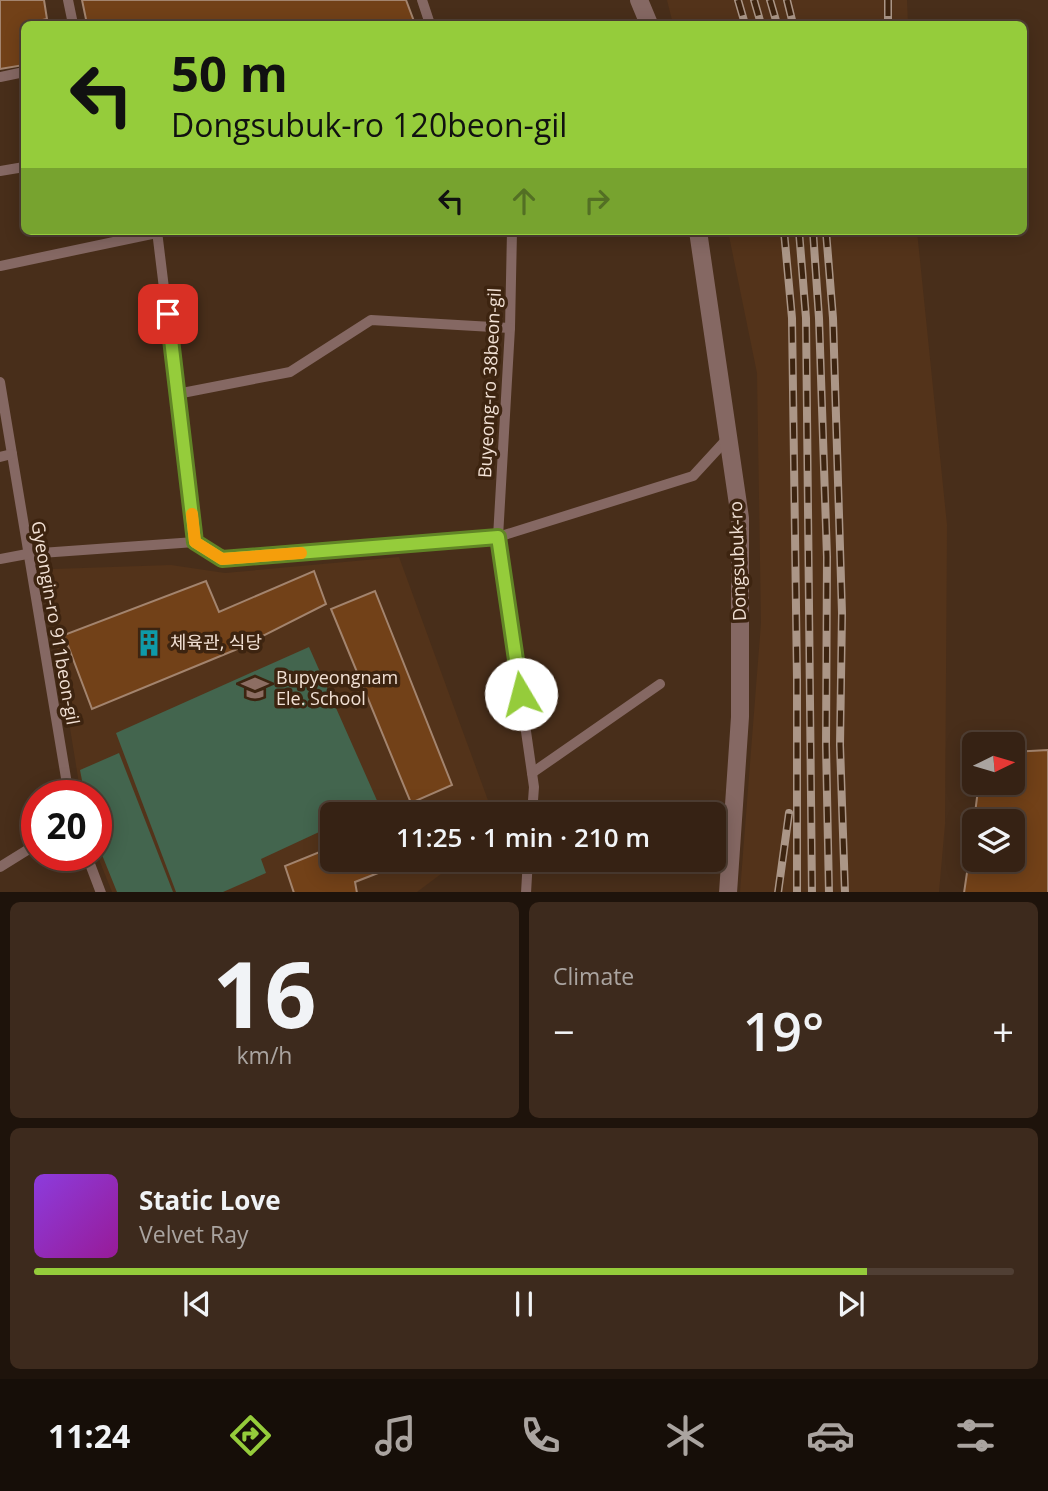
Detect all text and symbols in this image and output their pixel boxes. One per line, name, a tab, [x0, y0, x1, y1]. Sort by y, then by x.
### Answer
text: 50 m	[171, 40, 288, 106]
icon: left	[56, 49, 147, 140]
text: Dongsubuk-ro 120beon-gil	[171, 103, 567, 146]
icon: left	[432, 182, 470, 220]
icon: ahead	[505, 182, 543, 220]
icon: right	[578, 182, 616, 220]
pin	[138, 284, 198, 344]
street label: Buyeong-ro 38beon-gil	[472, 287, 506, 479]
icon: arrive	[149, 295, 187, 333]
street label: Dongsubuk-ro	[723, 501, 751, 621]
street label: Gyeongin-ro 911beon-gil	[26, 519, 86, 727]
building icon: 체육관, 식당	[134, 628, 164, 658]
place label: 체육관, 식당	[170, 630, 262, 654]
position arrow	[484, 657, 558, 731]
place label: Bupyeongnam Ele. School	[276, 665, 398, 710]
school or university icon: Bupyeongnam Ele. School	[240, 673, 270, 703]
north arrow	[962, 732, 1026, 794]
map controls	[962, 732, 1025, 872]
speed limit sign: 20	[21, 780, 112, 871]
button: layers	[962, 809, 1025, 872]
text: 11:25 · 1 min · 210 m	[396, 819, 650, 855]
text: 16	[212, 931, 317, 1055]
text: Climate	[553, 960, 634, 992]
text: 19°	[743, 995, 824, 1066]
text: −	[553, 1005, 575, 1057]
text: +	[992, 1005, 1014, 1057]
text: km/h	[237, 1039, 292, 1071]
text: Static Love	[139, 1182, 281, 1218]
text: Velvet Ray	[139, 1218, 249, 1250]
icon: previous	[178, 1285, 216, 1323]
icon: pause	[505, 1285, 543, 1323]
icon: next	[832, 1285, 870, 1323]
icon: directions	[226, 1411, 275, 1460]
icon: music	[371, 1411, 420, 1460]
icon: phone	[516, 1411, 565, 1460]
icon: climate	[661, 1411, 710, 1460]
icon: car	[806, 1411, 855, 1460]
icon: filters	[951, 1411, 1000, 1460]
text: 11:24	[48, 1414, 130, 1457]

